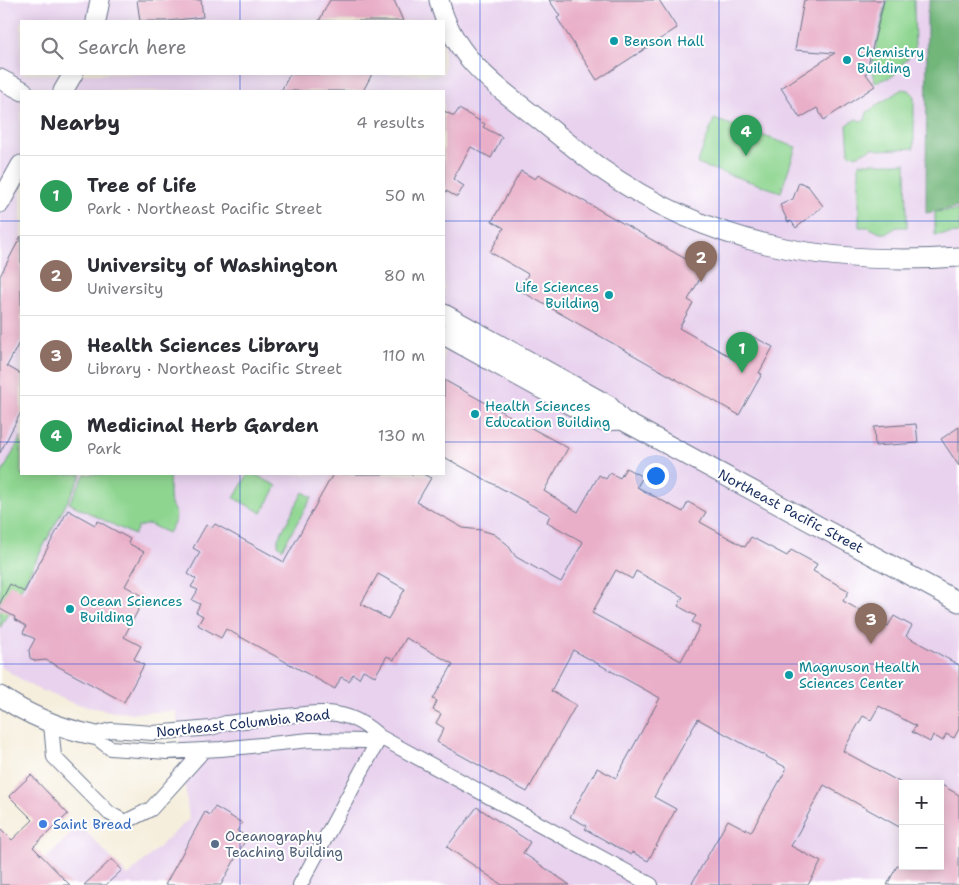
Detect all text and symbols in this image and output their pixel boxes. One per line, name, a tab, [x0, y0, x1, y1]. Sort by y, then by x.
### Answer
search box	[20, 20, 445, 75]
place label: Benson Hall	[624, 32, 705, 50]
icon: search	[38, 34, 66, 62]
text: Search here	[78, 35, 187, 60]
marker: Benson Hall	[608, 35, 620, 47]
place label: Chemistry Building	[857, 43, 924, 77]
marker: Chemistry Building	[841, 54, 853, 66]
text: Nearby	[40, 109, 120, 137]
text: 4 results	[356, 112, 425, 133]
pin: 4	[730, 115, 762, 156]
text: Tree of Life	[87, 173, 197, 198]
text: 1	[52, 185, 60, 206]
text: 50 m	[385, 185, 425, 206]
text: Park · Northeast Pacific Street	[87, 198, 322, 219]
pin: 2	[685, 241, 717, 282]
text: University of Washington	[87, 253, 338, 278]
text: 2	[50, 265, 62, 286]
text: 80 m	[384, 265, 425, 286]
text: University	[87, 278, 163, 299]
place label: Life Sciences Building	[515, 278, 599, 312]
marker: Life Sciences Building	[603, 289, 615, 301]
pin: 1	[726, 332, 758, 373]
text: Health Sciences Library	[87, 333, 319, 358]
text: 3	[50, 345, 62, 366]
text: 110 m	[382, 345, 425, 366]
text: Library · Northeast Pacific Street	[87, 358, 342, 379]
place label: Health Sciences Education Building	[485, 397, 610, 431]
marker: Health Sciences Education Building	[469, 408, 481, 420]
text: Medicinal Herb Garden	[87, 413, 319, 438]
text: 4	[50, 425, 62, 446]
text: 130 m	[378, 425, 425, 446]
text: Park	[87, 438, 121, 459]
your location	[643, 463, 669, 489]
street label: Northeast Pacific Street	[715, 465, 867, 557]
place label: Ocean Sciences Building	[80, 592, 183, 626]
marker: Ocean Sciences Building	[64, 603, 76, 615]
pin: 3	[855, 603, 887, 644]
place label: Magnuson Health Sciences Center	[799, 658, 920, 692]
marker: Magnuson Health Sciences Center	[783, 669, 795, 681]
street label: Northeast Columbia Road	[155, 705, 331, 741]
map controls	[899, 780, 944, 870]
button: +	[899, 780, 944, 825]
place label: Saint Bread	[53, 815, 132, 833]
marker: Saint Bread	[37, 818, 49, 830]
button: −	[899, 825, 944, 870]
place label: Oceanography Teaching Building	[225, 827, 343, 861]
marker: Oceanography Teaching Building	[209, 838, 221, 850]

